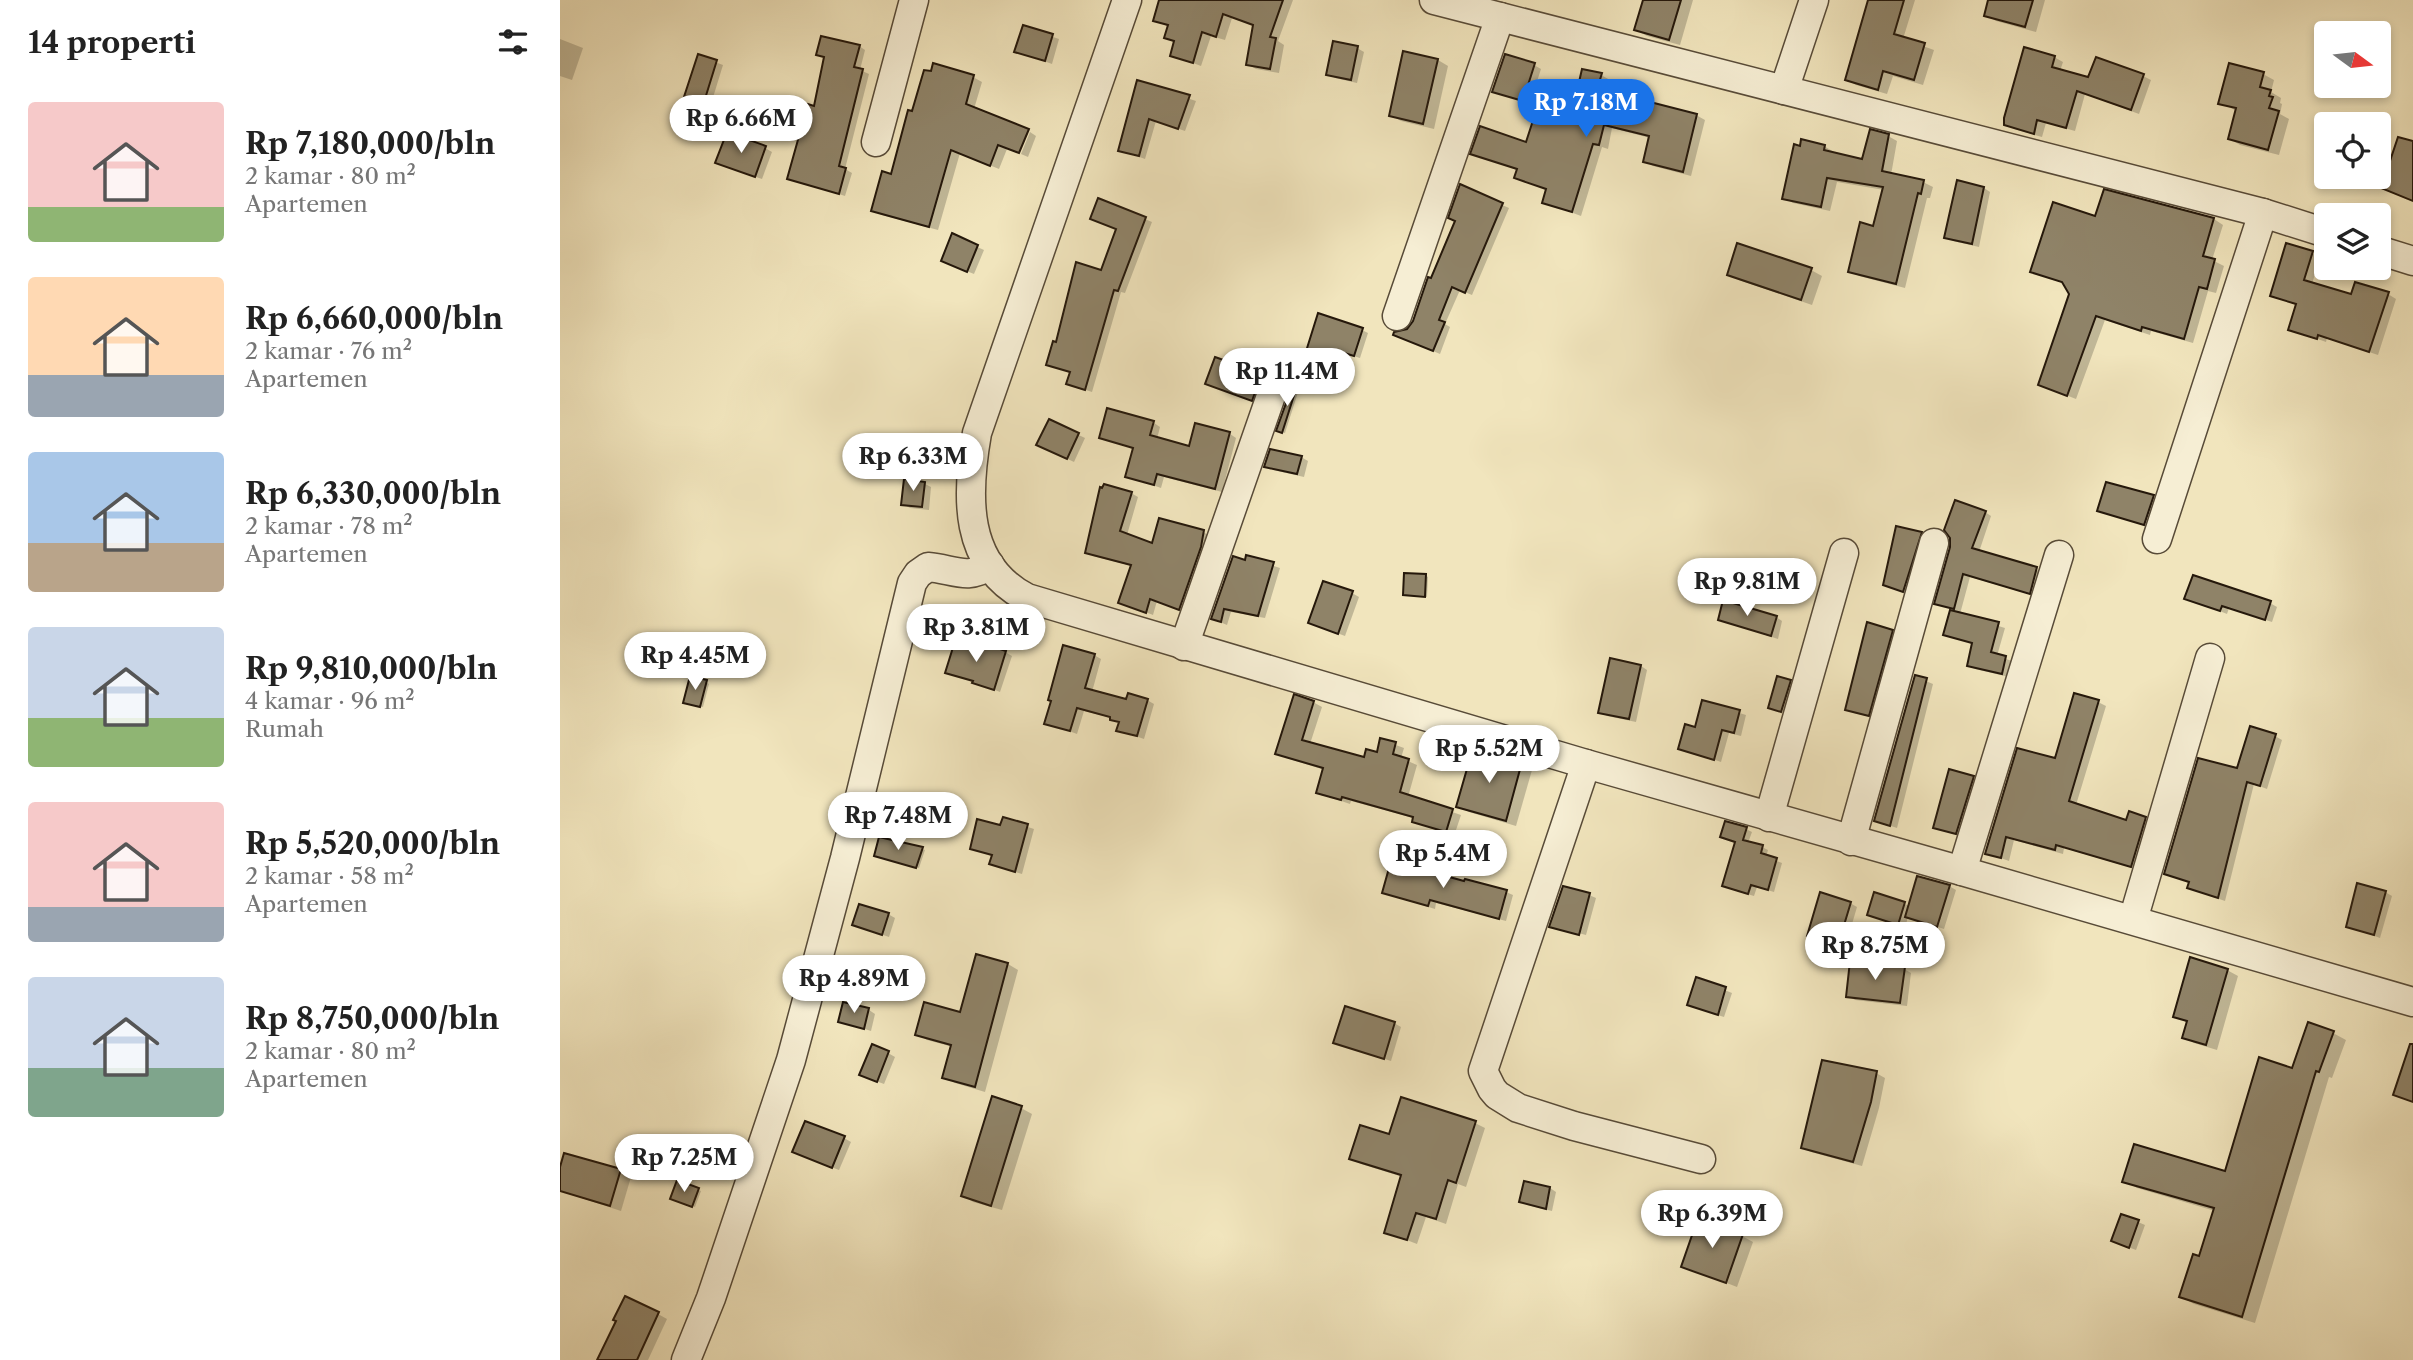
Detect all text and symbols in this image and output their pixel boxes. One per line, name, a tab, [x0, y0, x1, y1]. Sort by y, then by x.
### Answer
north arrow	[2314, 21, 2390, 98]
map controls	[2314, 21, 2391, 280]
icon: filters	[494, 23, 532, 61]
text: 14 properti	[28, 24, 196, 61]
pin: Rp 7.18M	[1514, 80, 1658, 139]
text: Rp 7.18M	[1534, 88, 1638, 116]
pin: Rp 6.66M	[669, 96, 813, 155]
text: Rp 6.66M	[686, 104, 796, 132]
button: locate	[2314, 112, 2391, 189]
text: Rp 7,180,000/bln	[245, 125, 495, 162]
icon: home	[84, 130, 168, 214]
text: 2 kamar · 80 m²	[245, 162, 416, 190]
text: Apartemen	[245, 190, 368, 218]
button: layers	[2314, 203, 2391, 280]
text: Rp 6,660,000/bln	[245, 300, 503, 337]
icon: home	[84, 305, 168, 389]
text: 2 kamar · 76 m²	[245, 337, 412, 365]
pin: Rp 11.4M	[1215, 348, 1359, 408]
text: Rp 11.4M	[1235, 357, 1339, 385]
text: Apartemen	[245, 365, 368, 393]
pin: Rp 6.33M	[841, 434, 985, 493]
text: Rp 6.33M	[858, 442, 968, 470]
text: Rp 6,330,000/bln	[245, 475, 501, 512]
icon: home	[84, 480, 168, 564]
text: 2 kamar · 78 m²	[245, 512, 413, 540]
text: Apartemen	[245, 540, 368, 568]
pin: Rp 9.81M	[1675, 558, 1819, 618]
text: Rp 9.81M	[1694, 567, 1800, 595]
pin: Rp 3.81M	[904, 604, 1048, 664]
text: Rp 3.81M	[922, 613, 1030, 641]
pin: Rp 4.45M	[623, 632, 767, 692]
text: Rp 4.45M	[640, 641, 750, 669]
text: Rp 9,810,000/bln	[245, 650, 498, 687]
icon: home	[84, 655, 168, 739]
text: 4 kamar · 96 m²	[245, 687, 415, 715]
text: Rumah	[245, 715, 324, 743]
pin: Rp 5.52M	[1417, 726, 1561, 785]
text: Rp 5.52M	[1435, 734, 1543, 762]
pin: Rp 7.48M	[826, 792, 970, 852]
text: Rp 7.48M	[844, 801, 952, 829]
text: Rp 5,520,000/bln	[245, 825, 500, 862]
icon: home	[84, 830, 168, 914]
pin: Rp 5.4M	[1378, 830, 1508, 890]
text: Rp 5.4M	[1395, 839, 1491, 867]
text: 2 kamar · 58 m²	[245, 862, 414, 890]
text: Apartemen	[245, 890, 368, 918]
pin: Rp 8.75M	[1803, 922, 1947, 982]
text: Rp 8.75M	[1821, 931, 1929, 959]
pin: Rp 4.89M	[782, 956, 926, 1015]
text: Rp 4.89M	[798, 964, 910, 992]
text: Rp 8,750,000/bln	[245, 1000, 499, 1037]
icon: home	[84, 1005, 168, 1089]
text: 2 kamar · 80 m²	[245, 1037, 416, 1065]
text: Apartemen	[245, 1065, 368, 1093]
pin: Rp 7.25M	[612, 1134, 756, 1194]
text: Rp 7.25M	[631, 1143, 737, 1171]
pin: Rp 6.39M	[1640, 1190, 1784, 1250]
text: Rp 6.39M	[1657, 1199, 1767, 1227]

